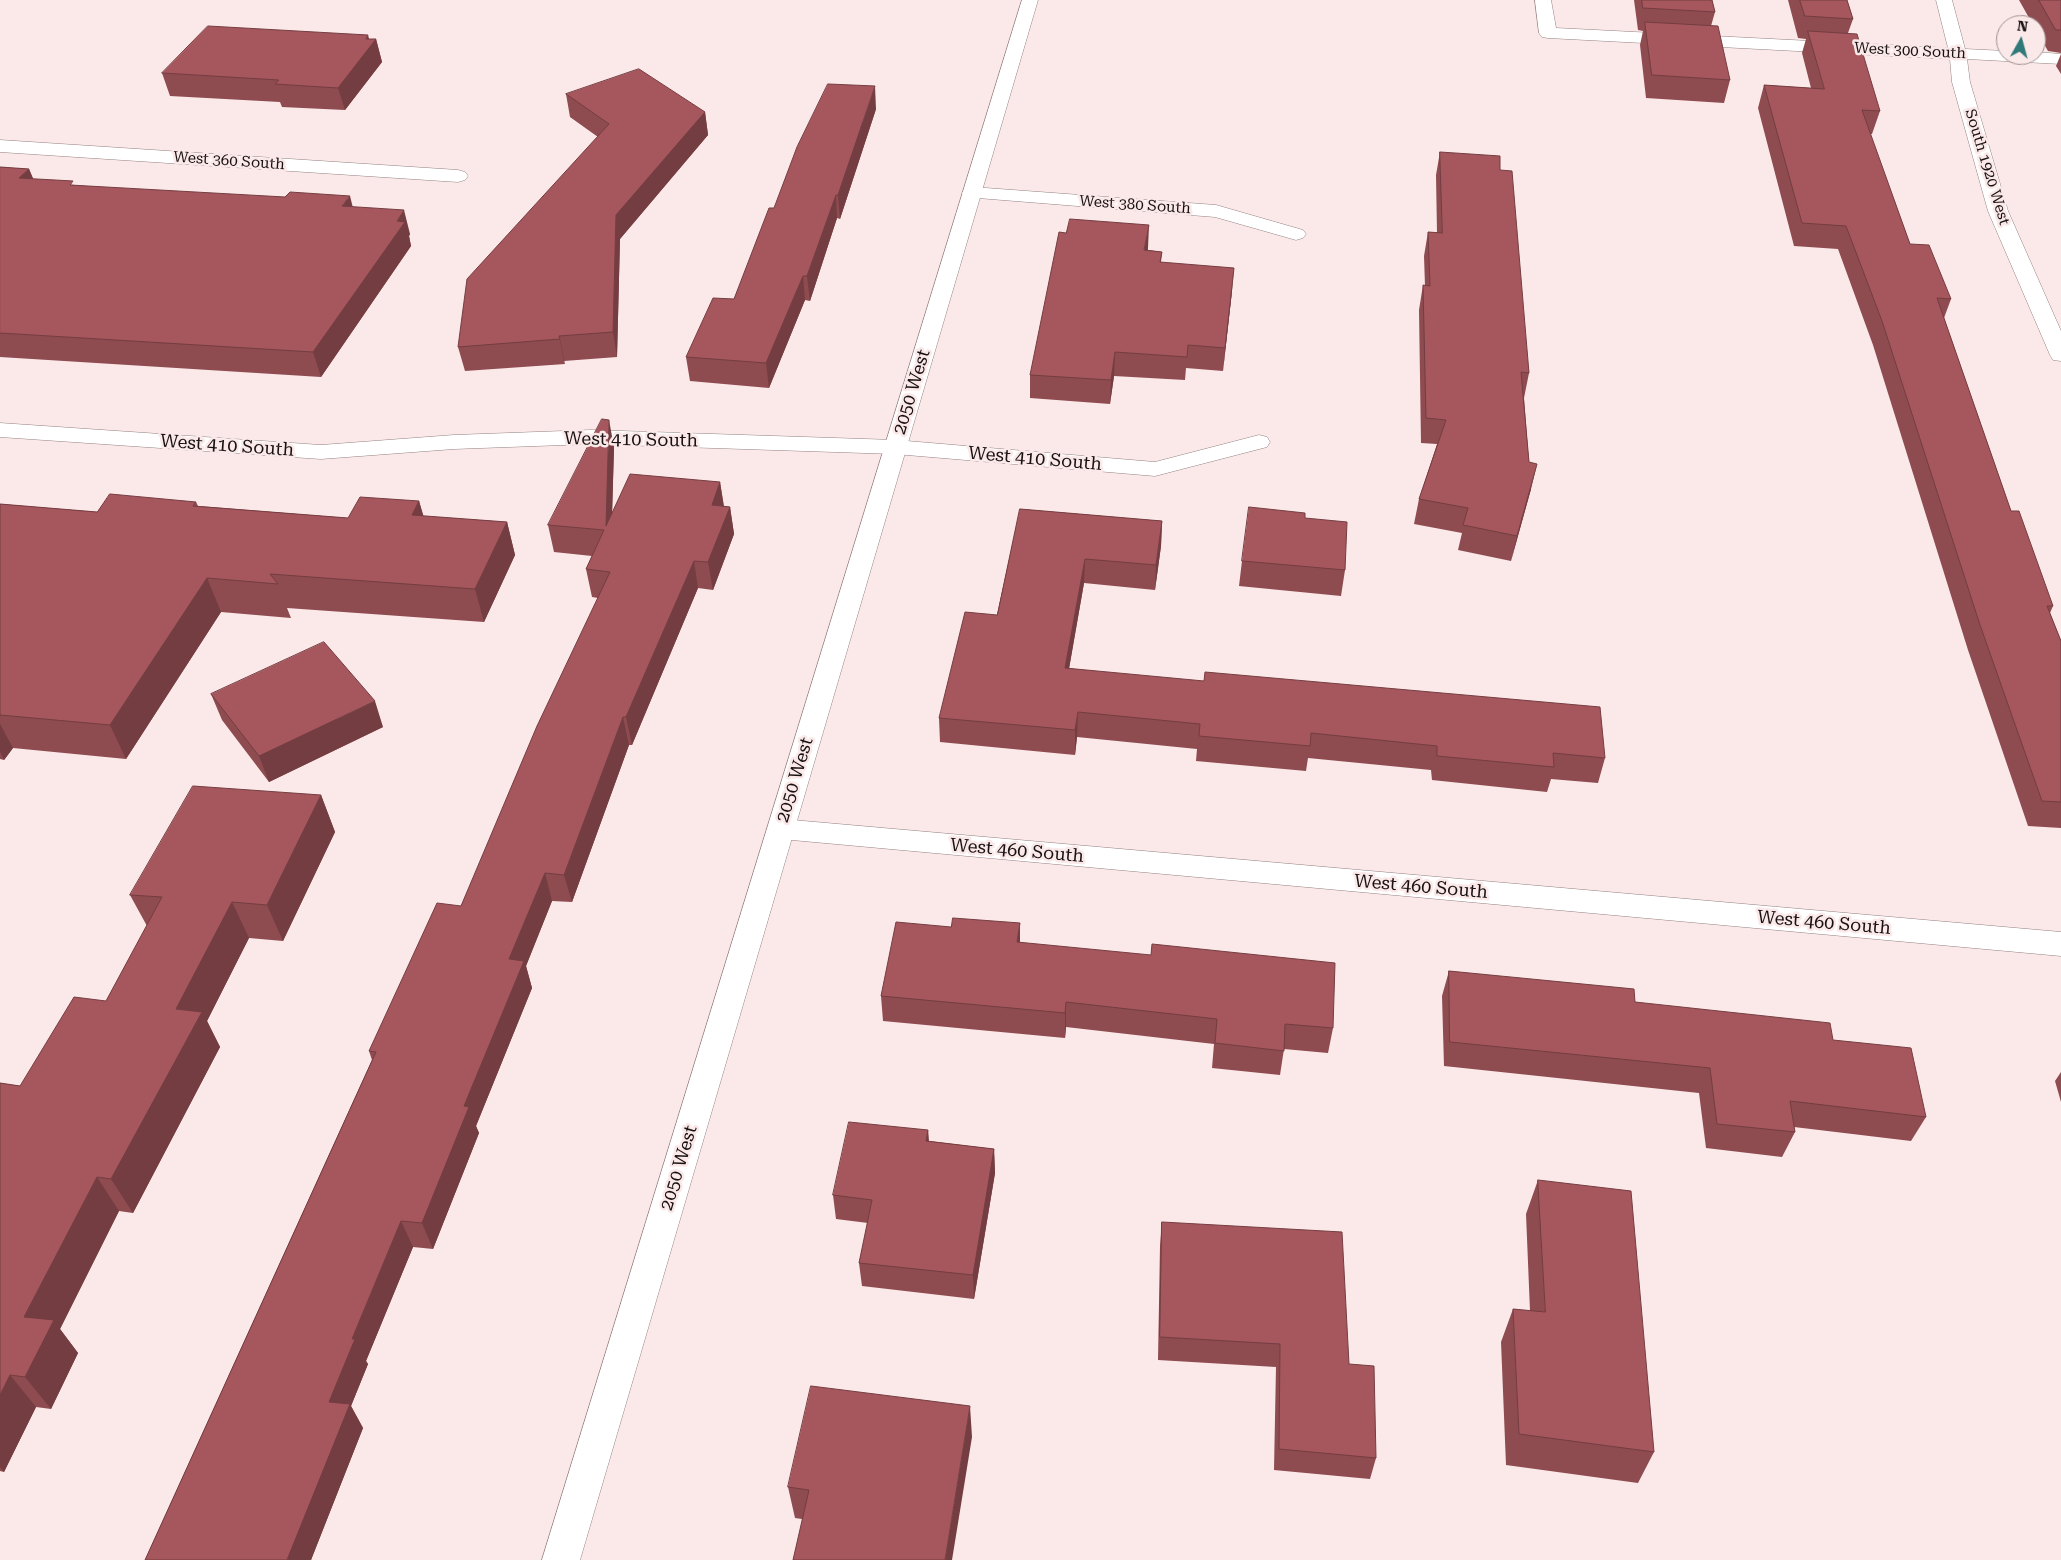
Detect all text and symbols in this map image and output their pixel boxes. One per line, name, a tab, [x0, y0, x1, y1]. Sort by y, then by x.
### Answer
north arrow	[1996, 15, 2046, 65]
text: N	[2016, 18, 2029, 35]
street label: West 300 South	[1854, 39, 1966, 63]
street label: South 1920 West	[1961, 107, 2013, 227]
street label: West 360 South	[173, 148, 285, 174]
street label: West 380 South	[1079, 192, 1191, 218]
street label: 2050 West	[889, 347, 935, 437]
street label: West 410 South	[564, 428, 698, 452]
street label: West 410 South	[159, 431, 295, 461]
street label: West 410 South	[967, 442, 1103, 476]
street label: 2050 West	[772, 735, 818, 825]
street label: West 460 South	[949, 834, 1085, 868]
street label: West 460 South	[1353, 870, 1489, 904]
street label: West 460 South	[1756, 906, 1892, 940]
street label: 2050 West	[656, 1123, 702, 1213]

